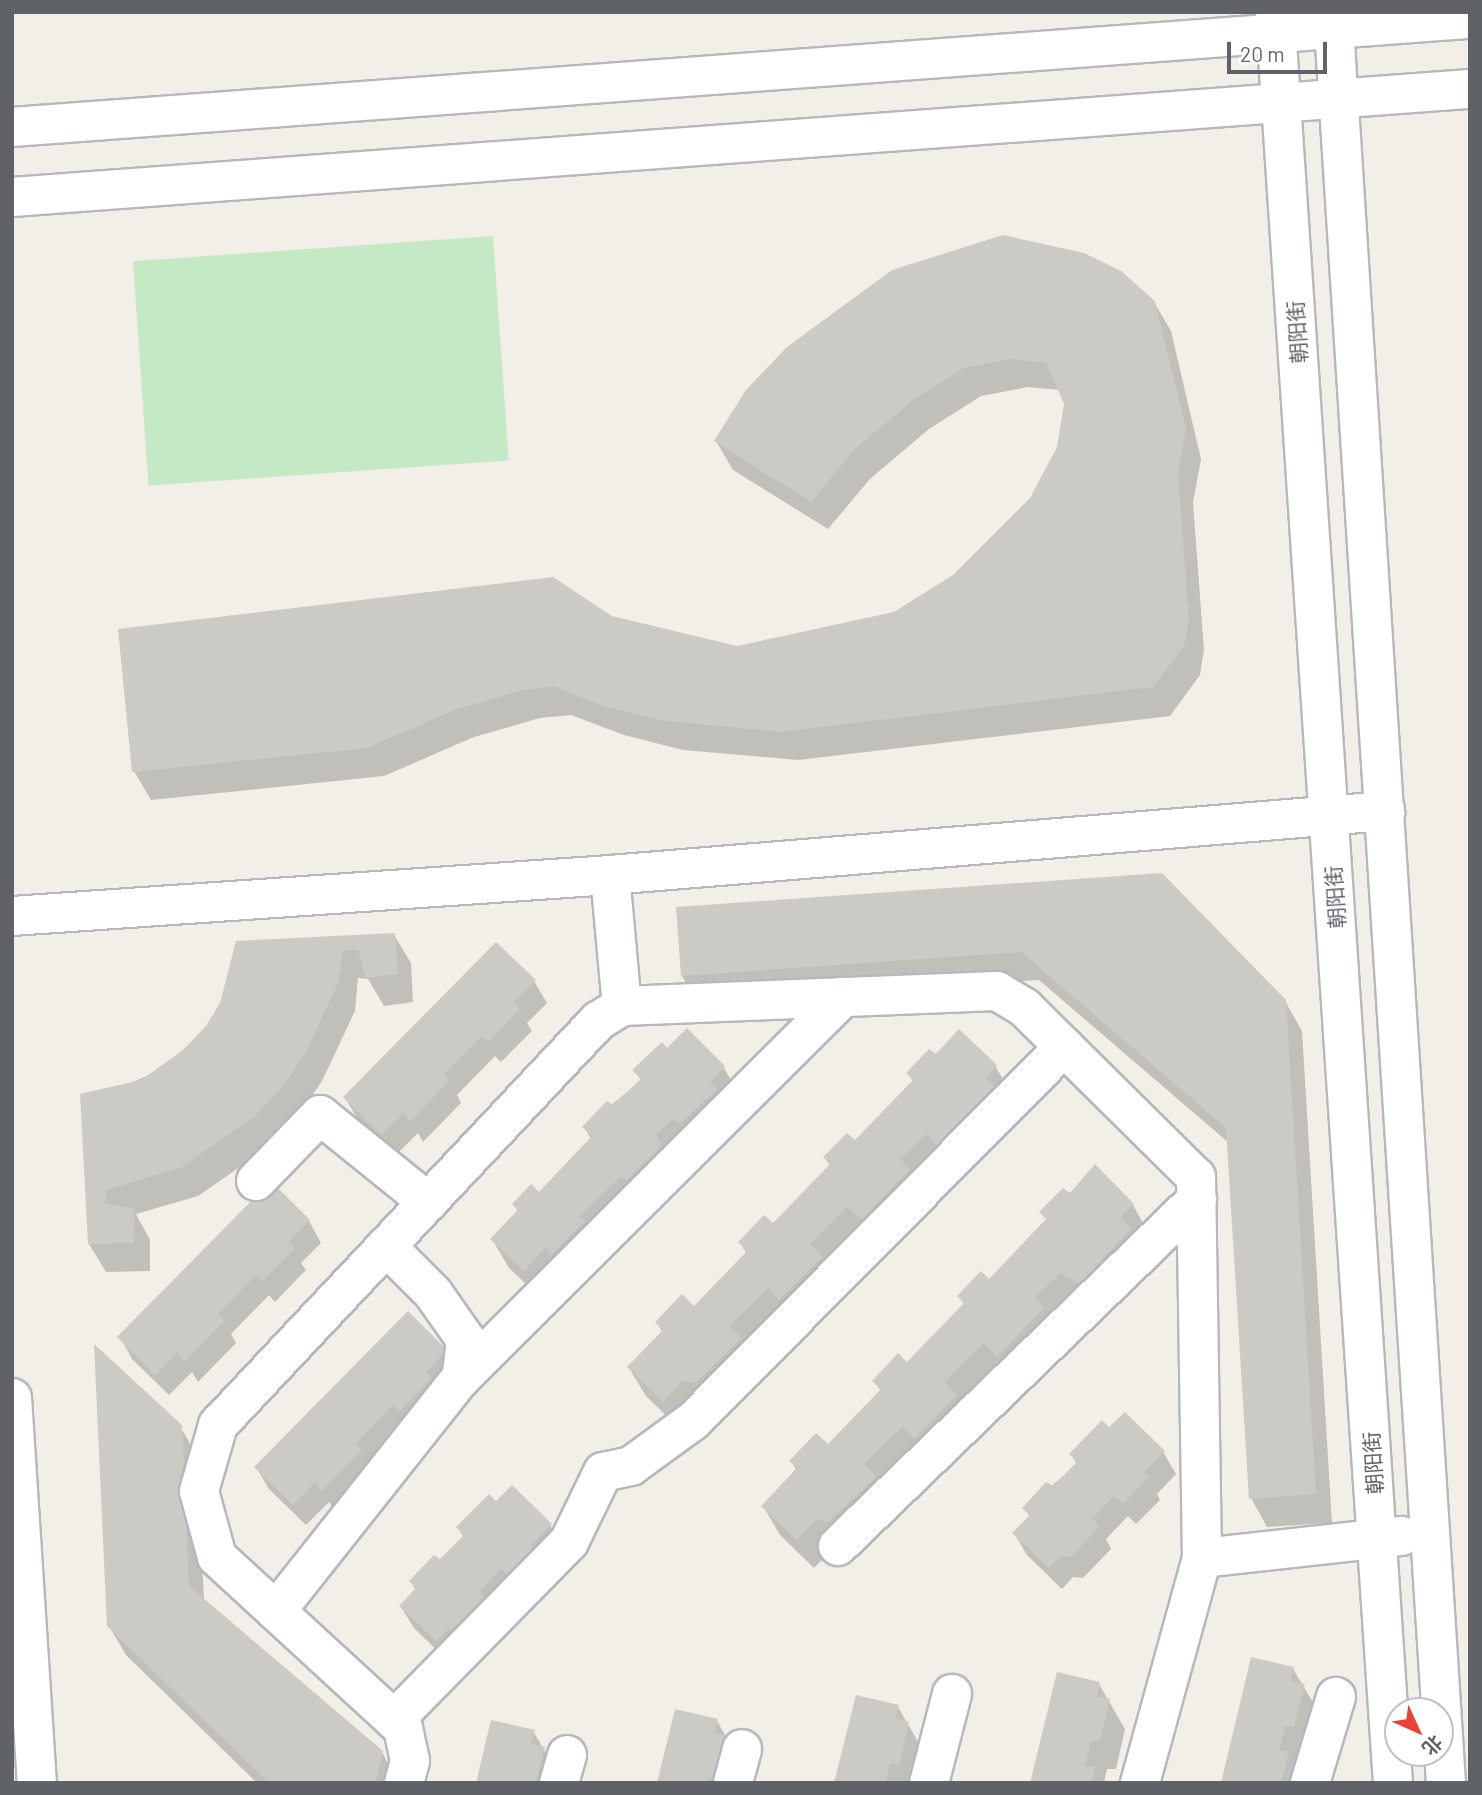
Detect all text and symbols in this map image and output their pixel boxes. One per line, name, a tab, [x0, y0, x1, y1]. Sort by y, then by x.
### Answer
scale bar	[1230, 28, 1330, 72]
text: 20 m	[1240, 41, 1285, 66]
street label: 朝阳街	[1282, 300, 1312, 364]
street label: 朝阳街	[1320, 865, 1350, 929]
street label: 朝阳街	[1358, 1431, 1388, 1495]
north arrow	[1384, 1697, 1454, 1767]
text: 北	[1418, 1731, 1448, 1761]

